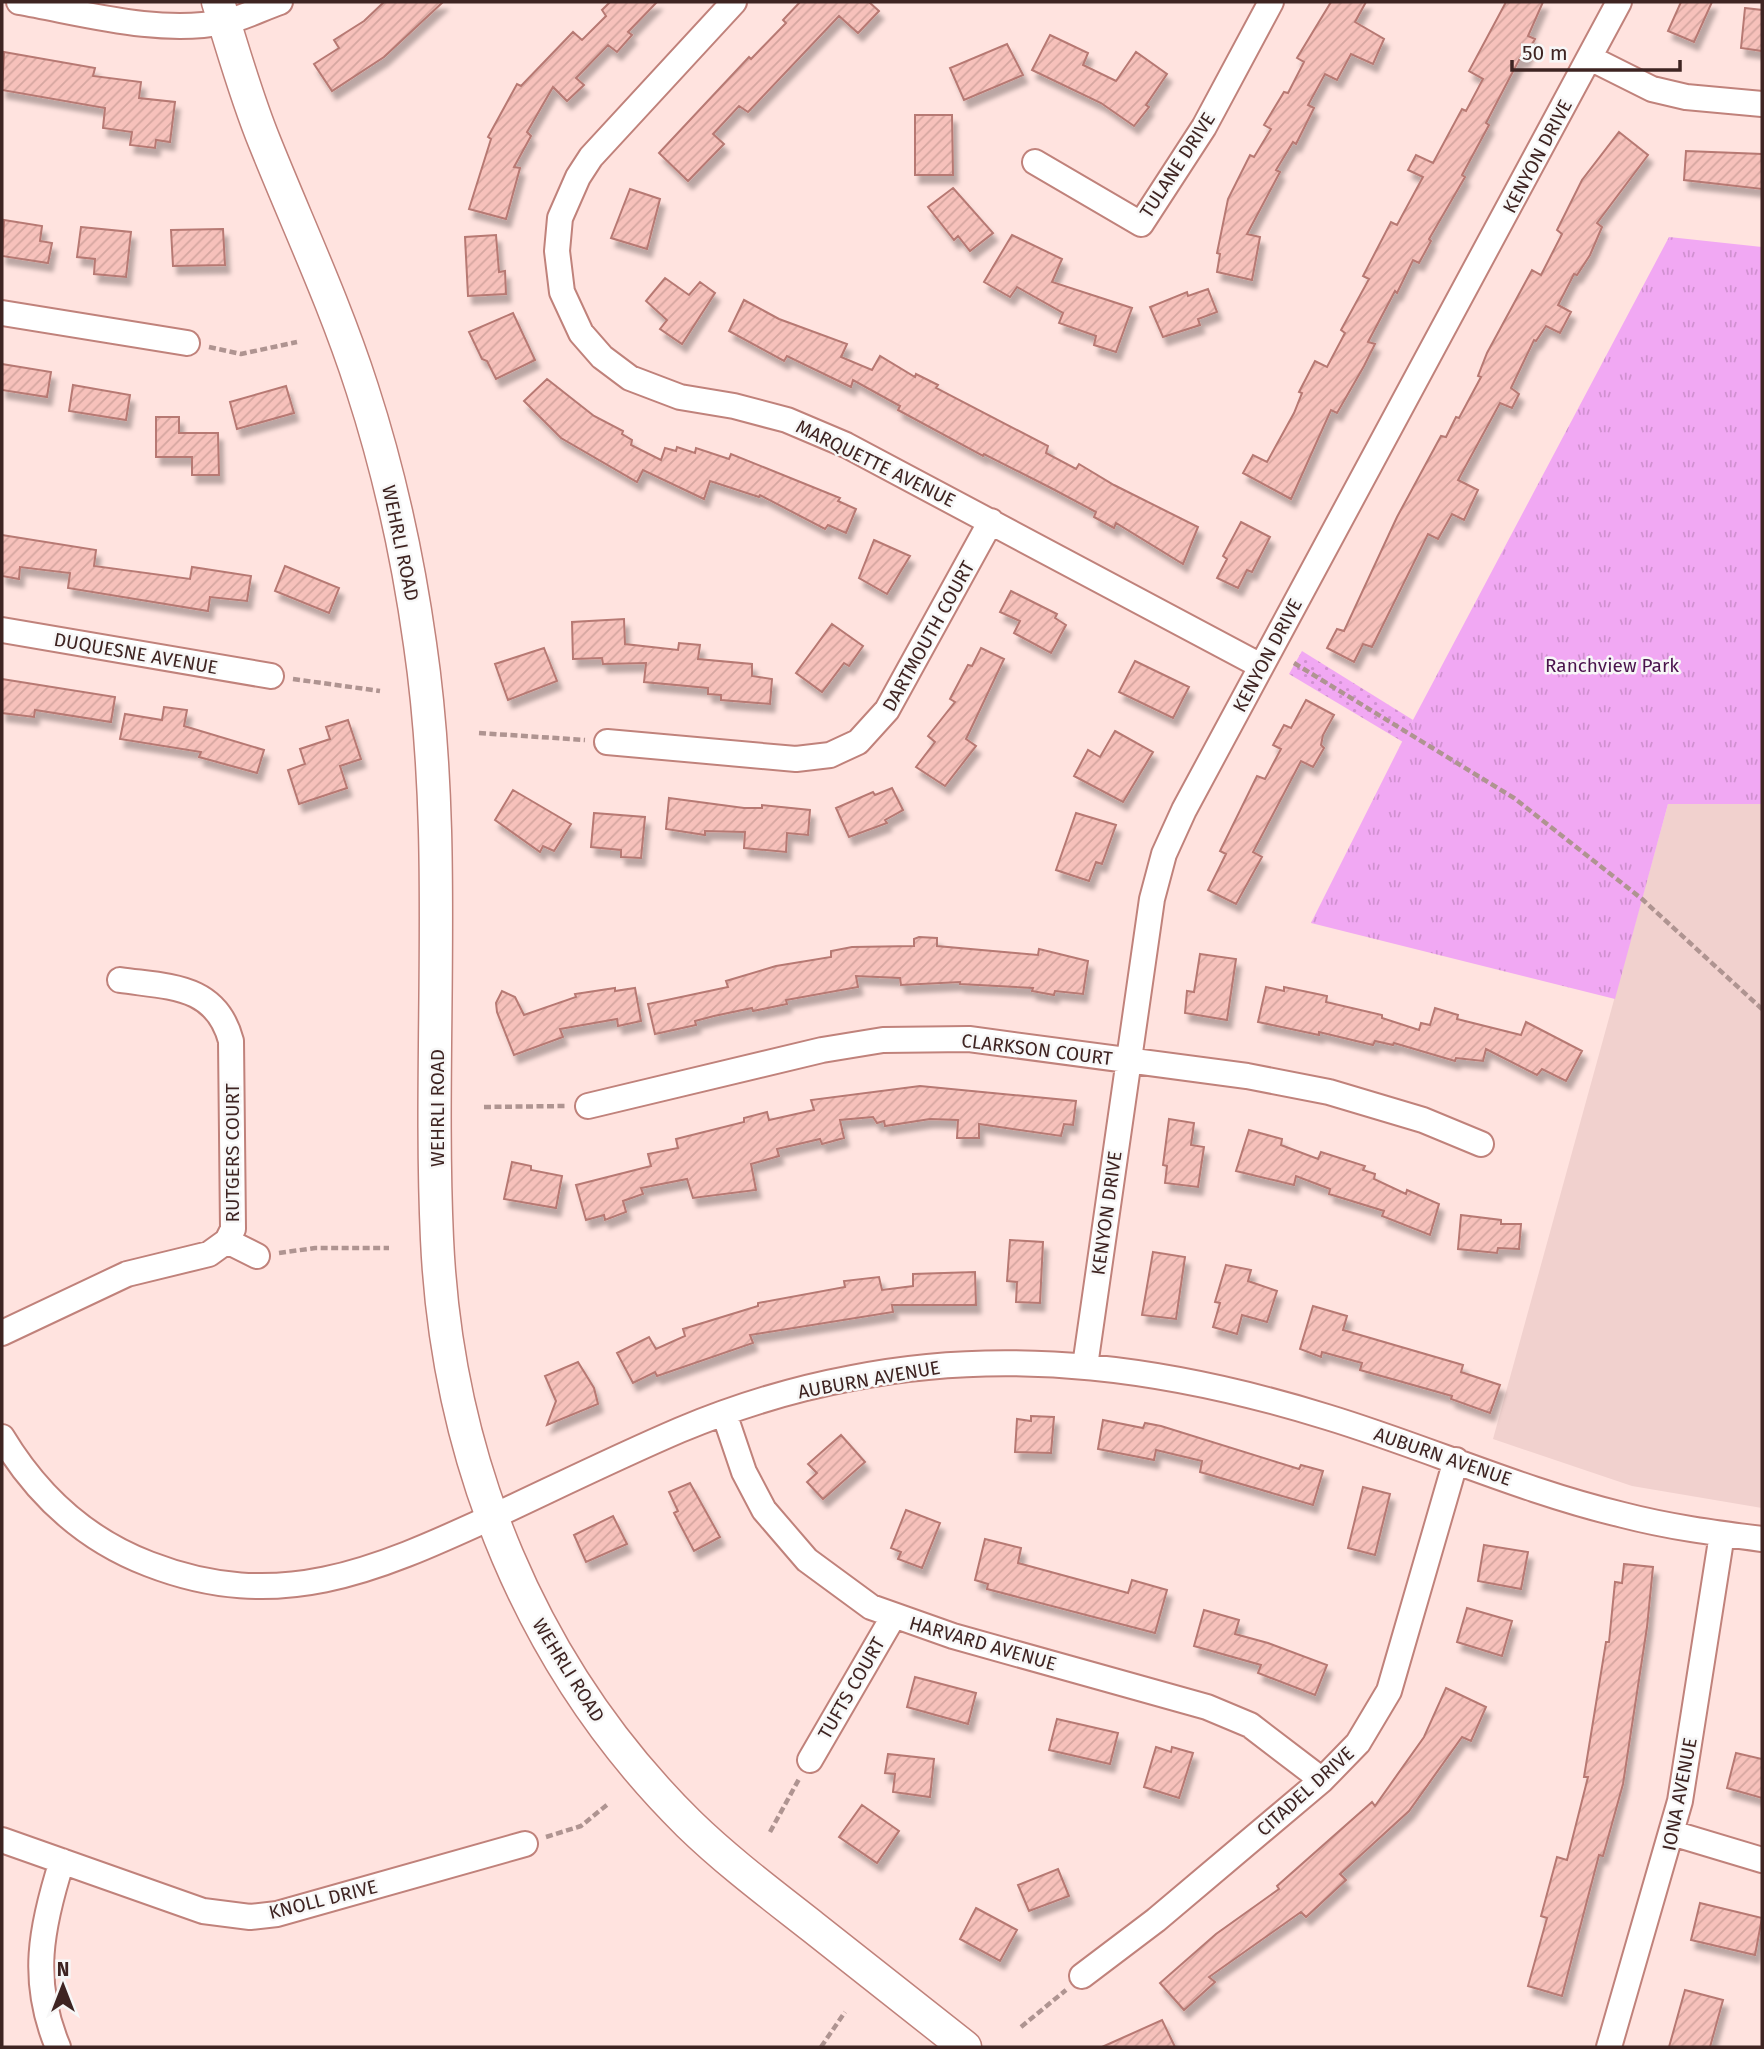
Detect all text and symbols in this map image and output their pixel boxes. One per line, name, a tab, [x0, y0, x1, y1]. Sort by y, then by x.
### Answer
scale bar	[1512, 28, 1680, 72]
text: 50 m	[1522, 40, 1568, 66]
street label: KENYON DRIVE	[1498, 95, 1577, 217]
street label: TULANE DRIVE	[1135, 108, 1220, 222]
street label: MARQUETTE AVENUE	[792, 415, 959, 512]
street label: WEHRLI ROAD	[377, 483, 424, 603]
street label: DARTMOUTH COURT	[878, 557, 979, 716]
street label: KENYON DRIVE	[1228, 594, 1307, 716]
street label: DUQUESNE AVENUE	[52, 628, 220, 679]
park label: Ranchview Park	[1545, 654, 1679, 677]
street label: CLARKSON COURT	[960, 1029, 1114, 1070]
street label: WEHRLI ROAD	[426, 1049, 449, 1167]
street label: RUTGERS COURT	[221, 1083, 244, 1222]
street label: KENYON DRIVE	[1086, 1149, 1127, 1277]
street label: AUBURN AVENUE	[796, 1356, 942, 1403]
street label: AUBURN AVENUE	[1371, 1422, 1515, 1491]
street label: HARVARD AVENUE	[907, 1611, 1059, 1676]
street label: WEHRLI ROAD	[528, 1614, 610, 1726]
street label: TUFTS COURT	[813, 1633, 890, 1743]
street label: IONA AVENUE	[1657, 1736, 1702, 1853]
street label: CITADEL DRIVE	[1252, 1742, 1359, 1841]
street label: KNOLL DRIVE	[266, 1875, 380, 1924]
north arrow	[28, 1951, 98, 2021]
text: N	[57, 1958, 69, 1981]

